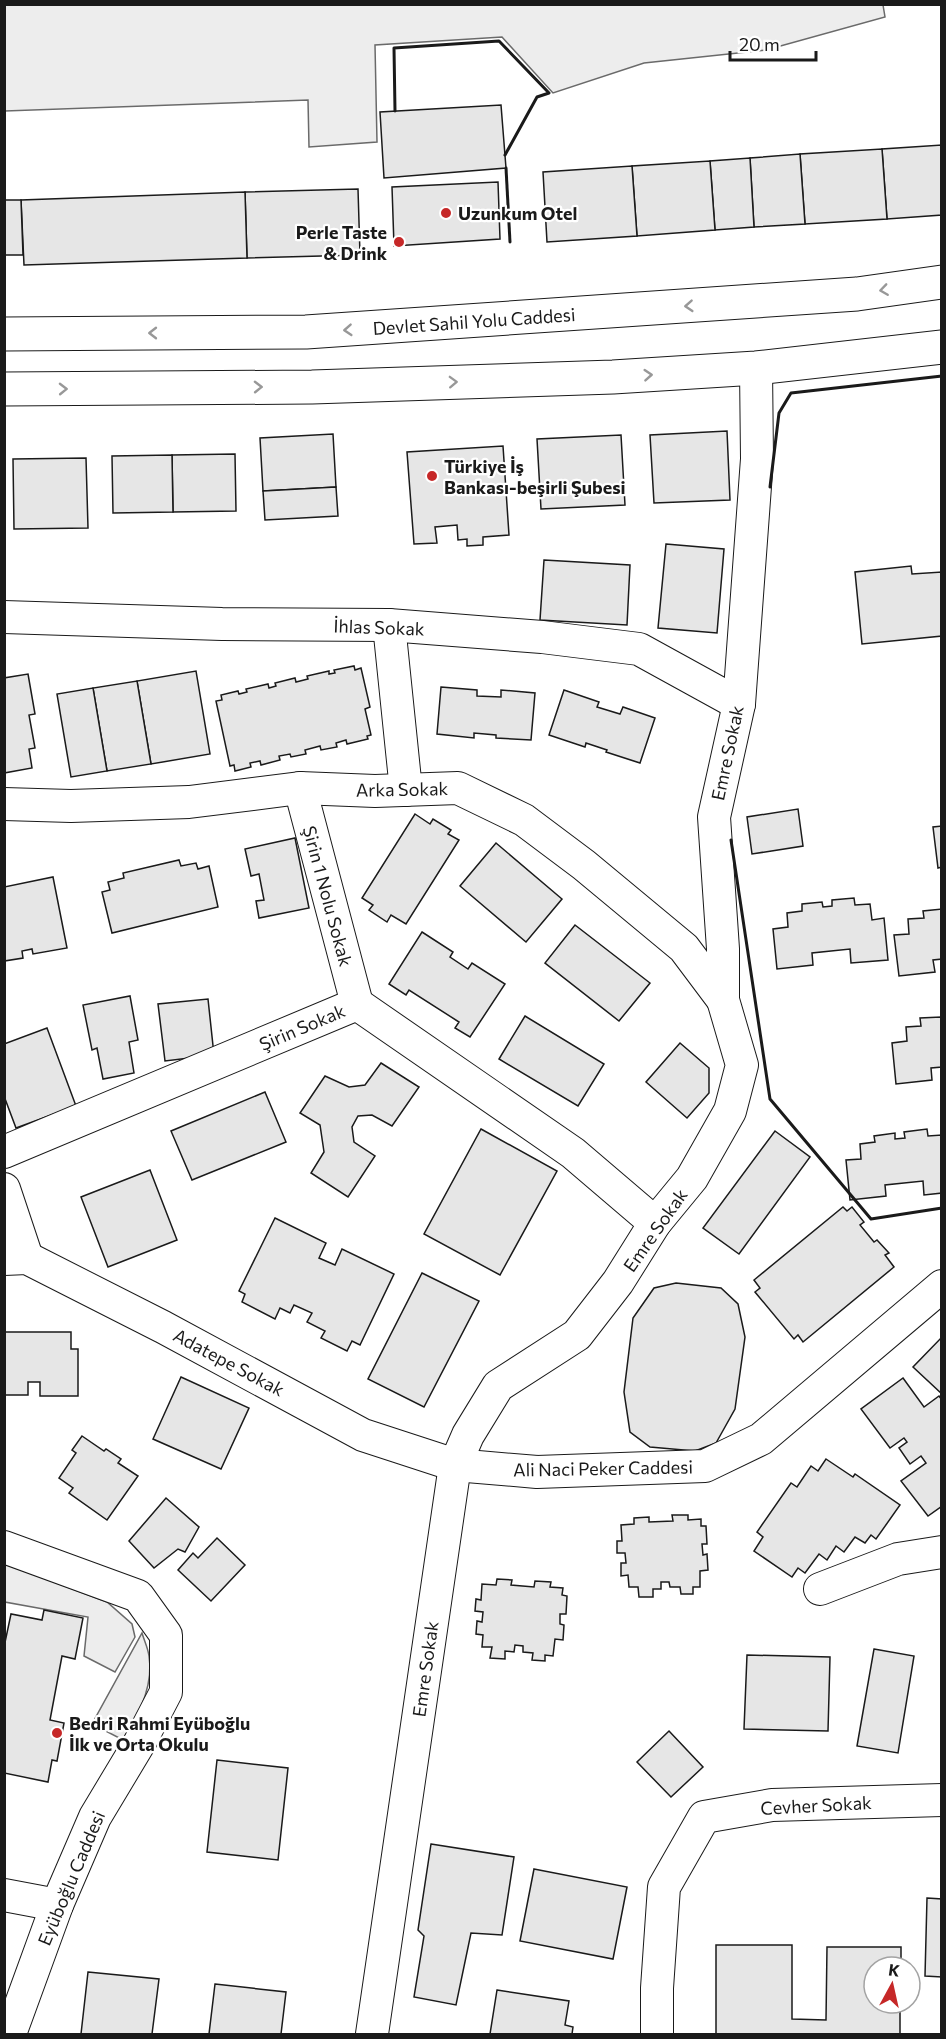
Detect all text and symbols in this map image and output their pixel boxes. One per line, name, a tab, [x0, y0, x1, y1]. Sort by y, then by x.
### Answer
scale bar	[730, 24, 816, 62]
text: 20 m	[739, 33, 780, 55]
place label: Uzunkum Otel	[458, 202, 577, 224]
marker: Uzunkum Otel	[439, 206, 453, 220]
place label: Perle Taste & Drink	[296, 221, 388, 264]
marker: Perle Taste & Drink	[392, 235, 406, 249]
one-way arrow	[879, 283, 888, 296]
one-way arrow	[685, 299, 694, 312]
street label: Devlet Sahil Yolu Caddesi	[372, 303, 576, 339]
one-way arrow	[344, 323, 353, 336]
one-way arrow	[149, 327, 158, 339]
one-way arrow	[643, 369, 652, 382]
one-way arrow	[448, 376, 457, 389]
one-way arrow	[253, 381, 262, 393]
one-way arrow	[58, 383, 67, 395]
place label: Türkiye İş Bankası-beşirli Şubesi	[444, 455, 626, 498]
marker: Türkiye İş Bankası-beşirli Şubesi	[425, 469, 439, 483]
street label: İhlas Sokak	[333, 614, 425, 640]
street label: Emre Sokak	[706, 703, 748, 802]
street label: Arka Sokak	[356, 777, 449, 801]
street label: Şirin 1 Nolu Sokak	[299, 823, 357, 969]
street label: Şirin Sokak	[256, 999, 348, 1055]
street label: Emre Sokak	[618, 1184, 692, 1276]
street label: Adatepe Sokak	[170, 1324, 288, 1401]
street label: Ali Naci Peker Caddesi	[513, 1455, 693, 1481]
street label: Emre Sokak	[407, 1619, 443, 1718]
place label: Bedri Rahmi Eyüboğlu İlk ve Orta Okulu	[69, 1712, 250, 1755]
marker: Bedri Rahmi Eyüboğlu İlk ve Orta Okulu	[50, 1726, 64, 1740]
street label: Cevher Sokak	[760, 1791, 873, 1819]
street label: Eyüboğlu Caddesi	[33, 1807, 109, 1949]
north arrow	[862, 1955, 922, 2015]
text: K	[887, 1959, 901, 1980]

